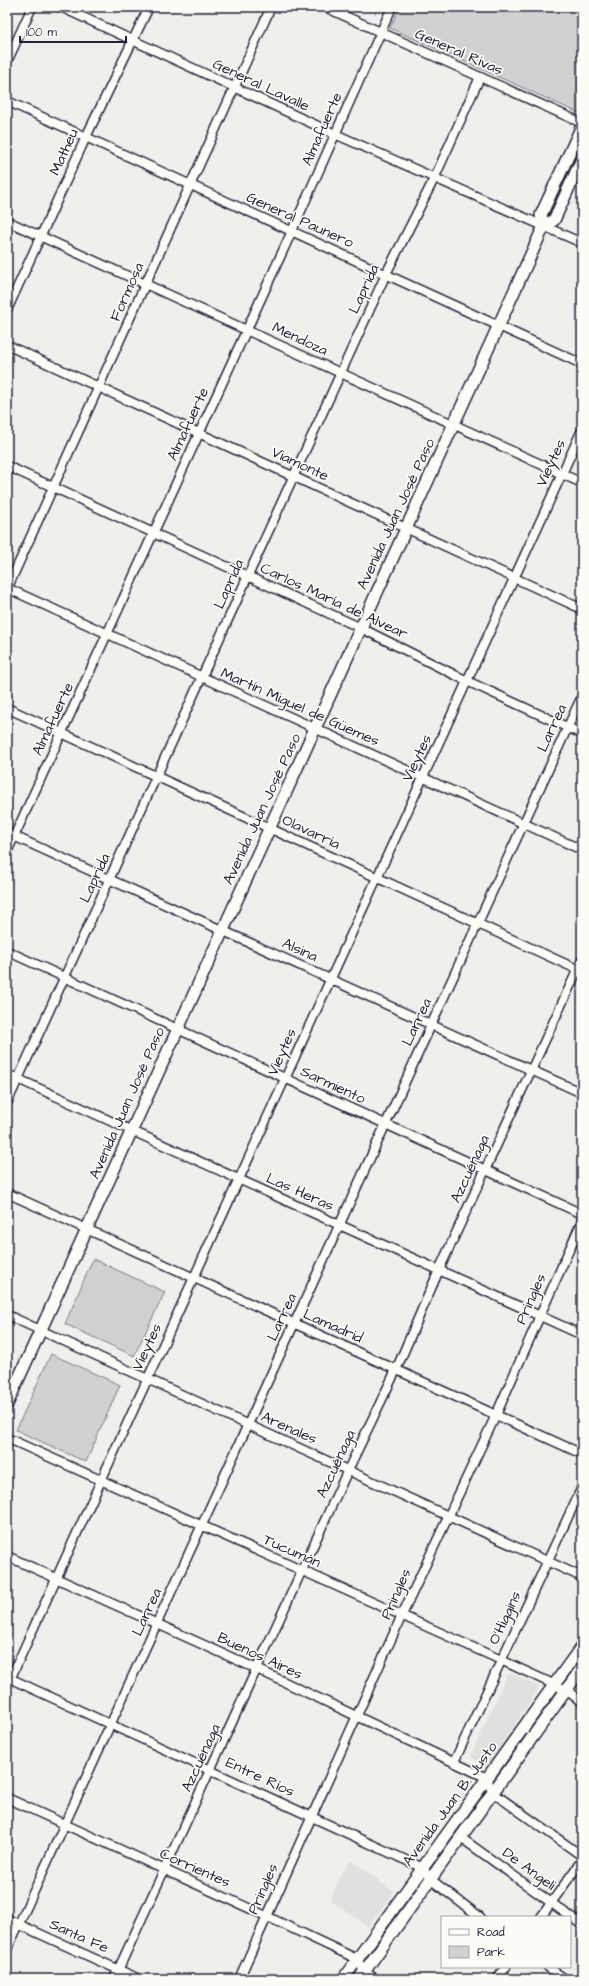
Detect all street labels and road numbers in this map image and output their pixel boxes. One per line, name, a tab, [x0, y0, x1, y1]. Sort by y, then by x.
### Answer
street label: General Rivas	[412, 23, 507, 81]
street label: General Lavalle	[209, 53, 313, 117]
street label: Almafuerte	[296, 89, 348, 169]
street label: Matheu	[44, 125, 84, 179]
street label: General Paunero	[243, 187, 358, 253]
street label: Formosa	[105, 259, 149, 325]
street label: Laprida	[343, 261, 385, 317]
street label: Mendoza	[269, 317, 332, 361]
street label: Almafuerte	[162, 384, 214, 464]
street label: Avenida Juan José Paso	[352, 435, 441, 593]
street label: Vieytes	[531, 436, 572, 490]
street label: Viamonte	[268, 442, 332, 486]
street label: Laprida	[209, 556, 249, 612]
street label: Carlos María de Alvear	[257, 558, 411, 644]
street label: Martín Miguel de Güemes	[217, 662, 383, 753]
street label: Almafuerte	[27, 679, 79, 759]
street label: Larrea	[532, 700, 572, 755]
street label: Avenida Juan José Paso	[218, 730, 307, 888]
street label: Vieytes	[397, 731, 438, 785]
street label: Olavarría	[279, 809, 344, 855]
street label: Laprida	[74, 850, 116, 906]
street label: Alsina	[279, 933, 321, 967]
street label: Larrea	[397, 994, 437, 1049]
street label: Avenida Juan José Paso	[84, 1023, 170, 1182]
street label: Vieytes	[262, 1025, 303, 1079]
street label: Sarmiento	[297, 1061, 369, 1109]
street label: Azcuénaga	[445, 1131, 496, 1207]
street label: Las Heras	[263, 1168, 338, 1216]
street label: Pringles	[511, 1270, 553, 1328]
street label: Larrea	[262, 1289, 302, 1344]
street label: Lamadrid	[300, 1304, 366, 1349]
street label: Vieytes	[127, 1320, 168, 1374]
street label: Arenales	[258, 1406, 321, 1450]
street label: Azcuénaga	[311, 1426, 362, 1502]
street label: Tucumán	[260, 1529, 325, 1573]
street label: Pringles	[376, 1565, 418, 1623]
street label: Larrea	[127, 1584, 167, 1639]
street label: O'Higgins	[484, 1587, 528, 1649]
street label: Buenos Aires	[214, 1627, 306, 1685]
street label: Azcuénaga	[176, 1720, 227, 1796]
street label: Avenida Juan B. Justo	[398, 1737, 503, 1871]
street label: Entre Ríos	[222, 1752, 298, 1802]
street label: De Angeli	[497, 1842, 561, 1897]
street label: Corrientes	[156, 1843, 234, 1893]
street label: Pringles	[243, 1860, 285, 1918]
street label: Santa Fe	[46, 1914, 112, 1958]

